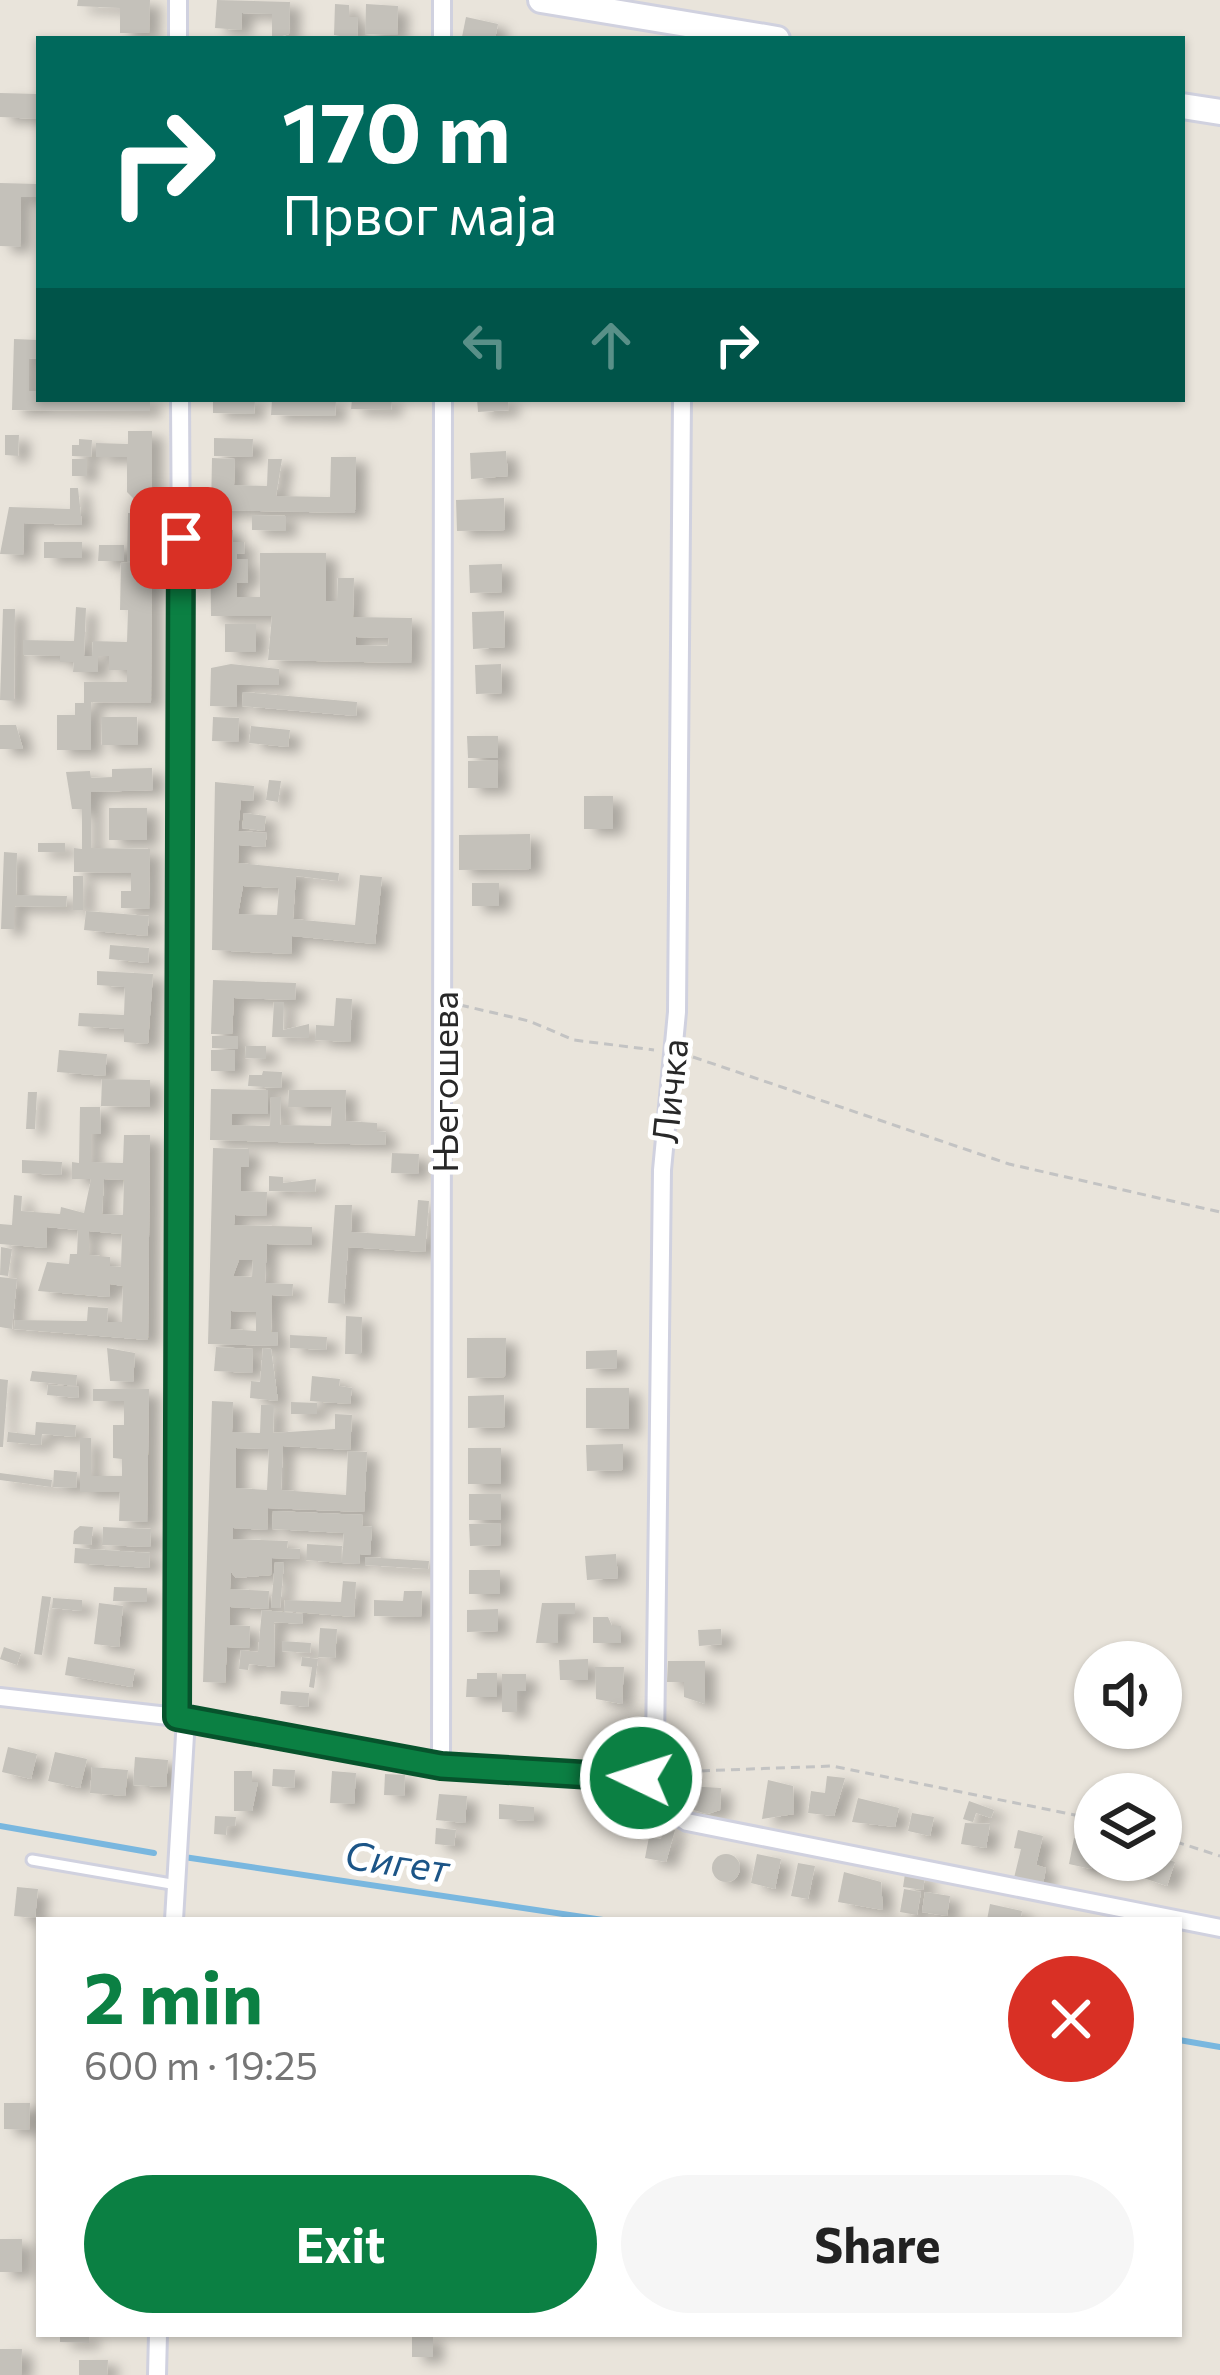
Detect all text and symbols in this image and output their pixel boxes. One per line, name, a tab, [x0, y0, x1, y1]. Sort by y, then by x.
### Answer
text: 170 m	[282, 78, 511, 180]
icon: right	[84, 84, 240, 240]
text: Првог маја	[282, 180, 557, 246]
icon: left	[452, 312, 518, 378]
icon: ahead	[578, 312, 644, 378]
icon: right	[704, 312, 770, 378]
pin	[130, 487, 232, 589]
icon: arrive	[148, 505, 214, 571]
street label: Његошева	[421, 991, 465, 1173]
street label: Личка	[641, 1036, 695, 1145]
map controls	[1074, 1641, 1182, 1881]
button: sound	[1074, 1641, 1182, 1749]
position arrow	[578, 1715, 704, 1841]
button: layers	[1074, 1773, 1182, 1881]
water label: Сигет	[342, 1829, 454, 1891]
text: 2 min	[84, 1951, 263, 2039]
button: close	[1008, 1956, 1134, 2082]
text: 600 m · 19:25	[84, 2040, 318, 2088]
button: Exit	[84, 2175, 597, 2313]
button: Share	[621, 2175, 1134, 2313]

